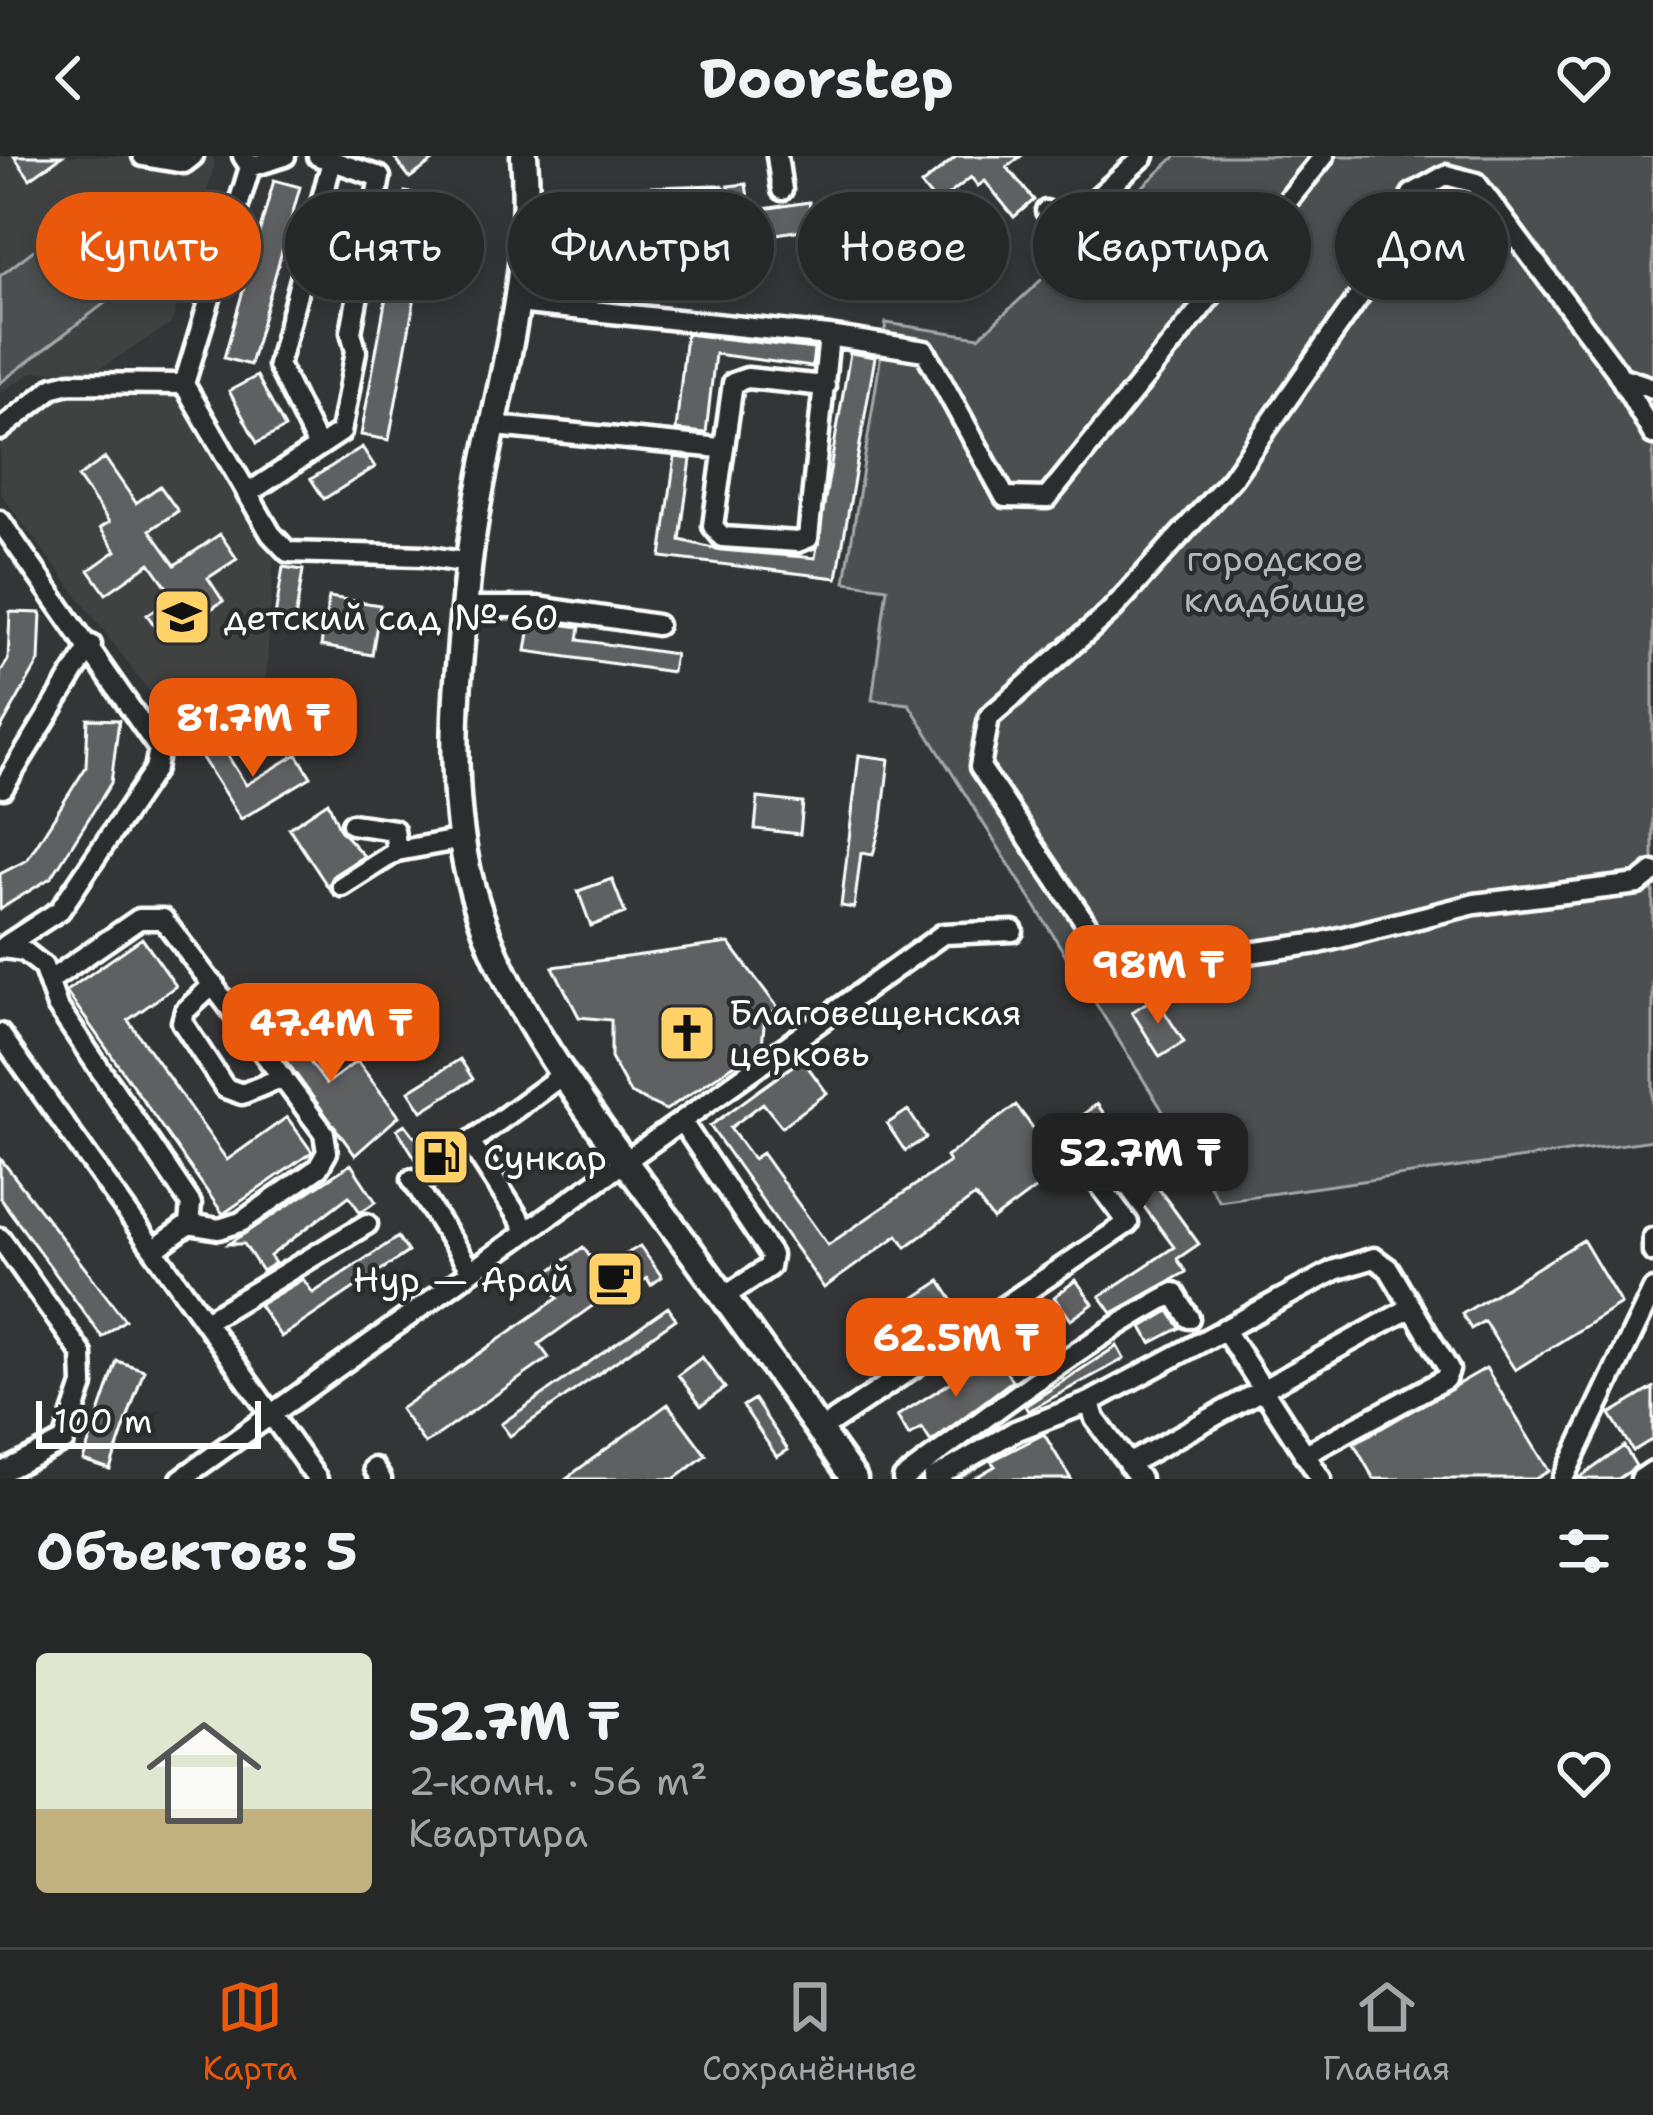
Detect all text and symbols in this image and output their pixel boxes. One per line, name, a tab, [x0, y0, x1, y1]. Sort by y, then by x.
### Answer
text: Doorstep	[699, 42, 954, 114]
icon: back	[36, 45, 102, 111]
icon: heart	[1551, 45, 1617, 111]
chip: Купить	[36, 192, 261, 300]
chip: Снять	[285, 192, 484, 300]
chip: Фильтры	[508, 192, 774, 300]
chip: Новое	[798, 192, 1009, 300]
chip: Квартира	[1033, 192, 1311, 300]
chip: Дом	[1335, 192, 1508, 300]
park label: городское кладбище	[1184, 534, 1366, 624]
school or university icon: детский сад № 60	[151, 586, 213, 648]
place label: детский сад № 60	[224, 593, 559, 642]
pin: 81.7M ₸	[142, 678, 364, 780]
text: 81.7M ₸	[176, 691, 330, 743]
pin: 98M ₸	[1074, 925, 1242, 1027]
text: 98M ₸	[1092, 938, 1224, 990]
pin: 47.4M ₸	[220, 983, 442, 1085]
place label: Благовещенская церковь	[729, 988, 1022, 1078]
text: 47.4M ₸	[249, 996, 413, 1048]
church icon: Благовещенская церковь	[656, 1002, 718, 1064]
pin: 52.7M ₸	[1029, 1113, 1251, 1215]
fuel station icon: Сункар	[410, 1126, 472, 1188]
text: 52.7M ₸	[1059, 1126, 1221, 1178]
place label: Сункар	[483, 1133, 607, 1182]
cafe icon: Нур — Арай	[584, 1248, 646, 1310]
place label: Нур — Арай	[353, 1255, 573, 1304]
pin: 62.5M ₸	[845, 1298, 1067, 1400]
text: 62.5M ₸	[873, 1311, 1039, 1363]
scale bar	[36, 1395, 261, 1448]
text: 100 m	[54, 1399, 153, 1444]
text: Объектов: 5	[36, 1517, 358, 1585]
icon: filters	[1551, 1518, 1617, 1584]
text: 52.7M ₸	[408, 1687, 620, 1755]
icon: home	[132, 1701, 276, 1845]
icon: heart	[1551, 1740, 1617, 1806]
text: 2-комн. · 56 m²	[408, 1755, 708, 1807]
text: Квартира	[408, 1807, 588, 1859]
tab: Карта	[203, 1974, 297, 2091]
tab: Сохранённые	[702, 1974, 918, 2091]
tab: Главная	[1323, 1974, 1451, 2091]

